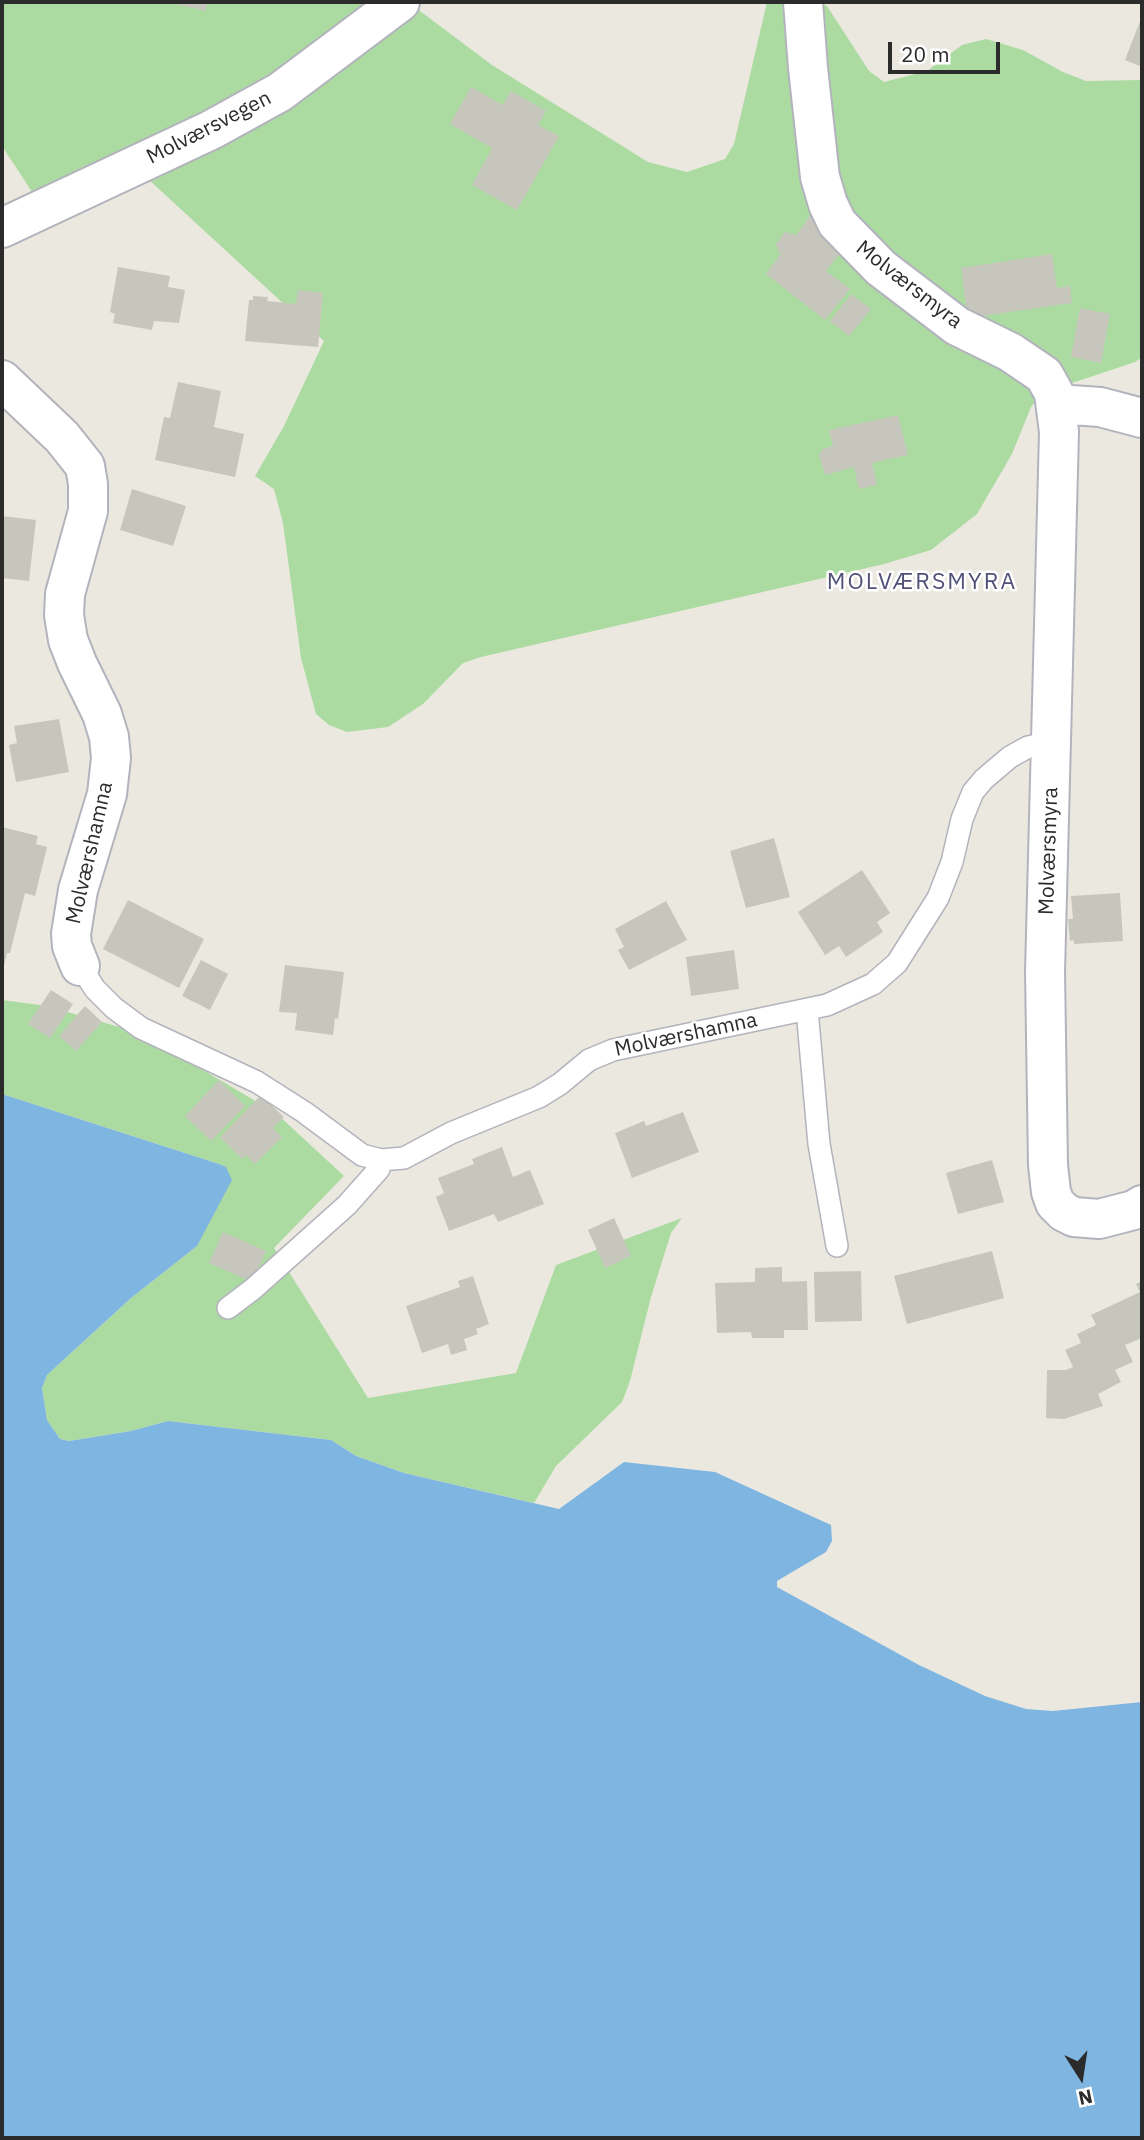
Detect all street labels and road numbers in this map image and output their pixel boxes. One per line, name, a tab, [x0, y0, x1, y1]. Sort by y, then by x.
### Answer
street label: Molværsvegen	[143, 86, 275, 170]
street label: Molværsmyra	[851, 236, 967, 334]
street label: Molværshamna	[61, 779, 119, 927]
street label: Molværsmyra	[1034, 787, 1064, 915]
street label: Molværshamna	[612, 1008, 760, 1062]

